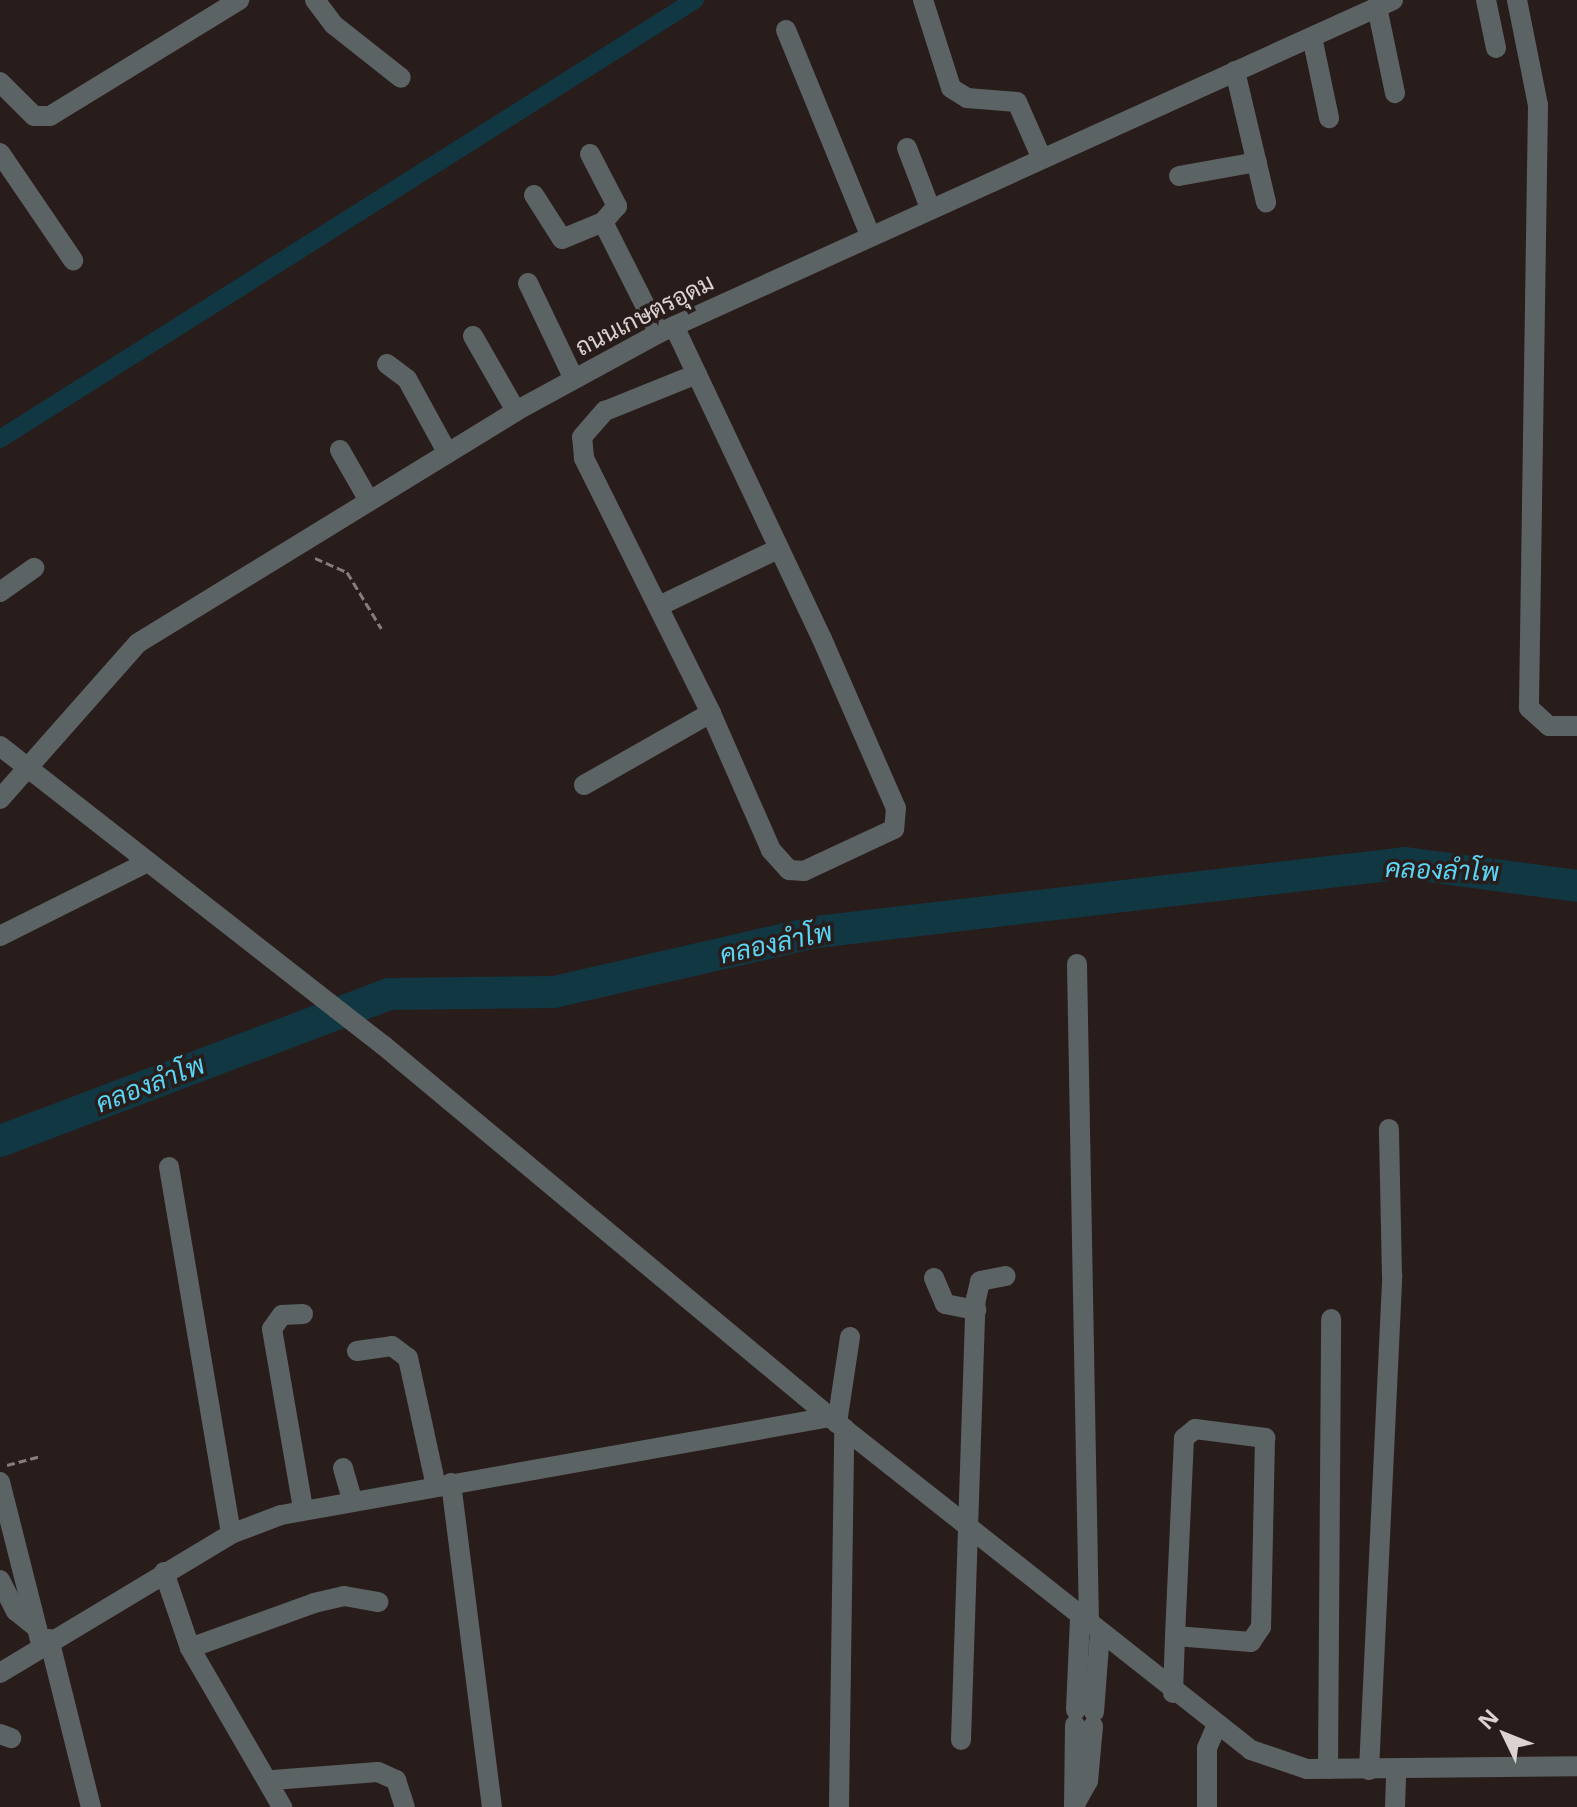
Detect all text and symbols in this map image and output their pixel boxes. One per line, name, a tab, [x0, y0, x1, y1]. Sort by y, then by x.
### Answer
street label: ถนนเกษตรอุดม	[570, 267, 718, 361]
water label: คลองลำโพ	[1384, 852, 1500, 888]
water label: คลองลำโพ	[717, 916, 835, 970]
water label: คลองลำโพ	[91, 1049, 209, 1119]
north arrow	[1465, 1695, 1545, 1775]
text: N	[1470, 1702, 1505, 1735]

